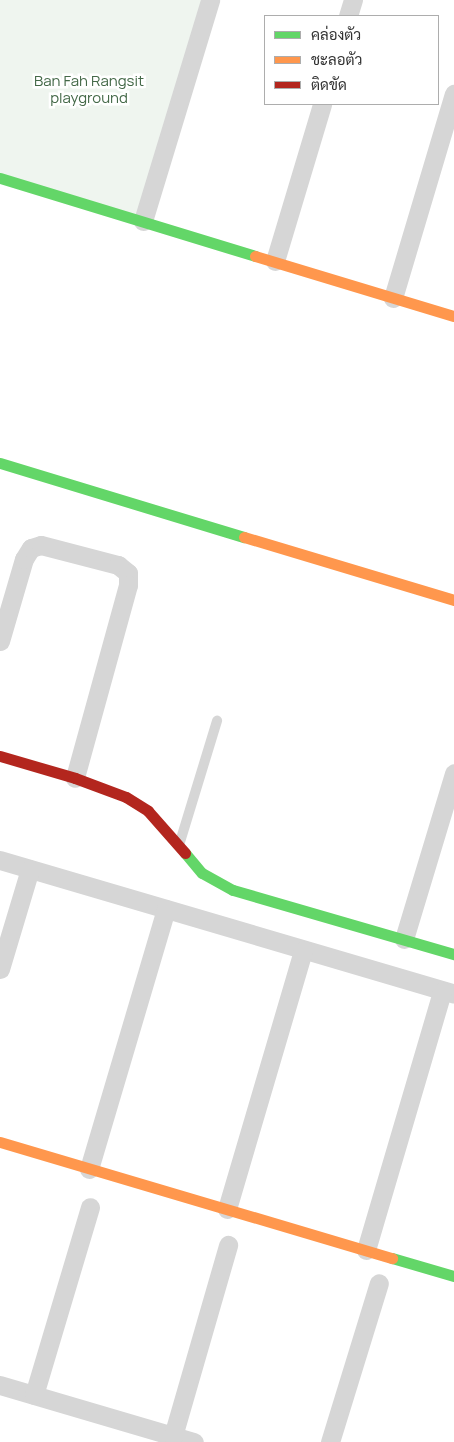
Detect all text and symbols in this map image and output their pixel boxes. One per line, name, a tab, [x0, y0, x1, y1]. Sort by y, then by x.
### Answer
legend	[264, 15, 439, 105]
text: คล่องตัว	[311, 24, 361, 45]
text: ชะลอตัว	[311, 49, 362, 70]
park label: Ban Fah Rangsit playground	[34, 71, 144, 106]
text: ติดขัด	[311, 74, 347, 95]

